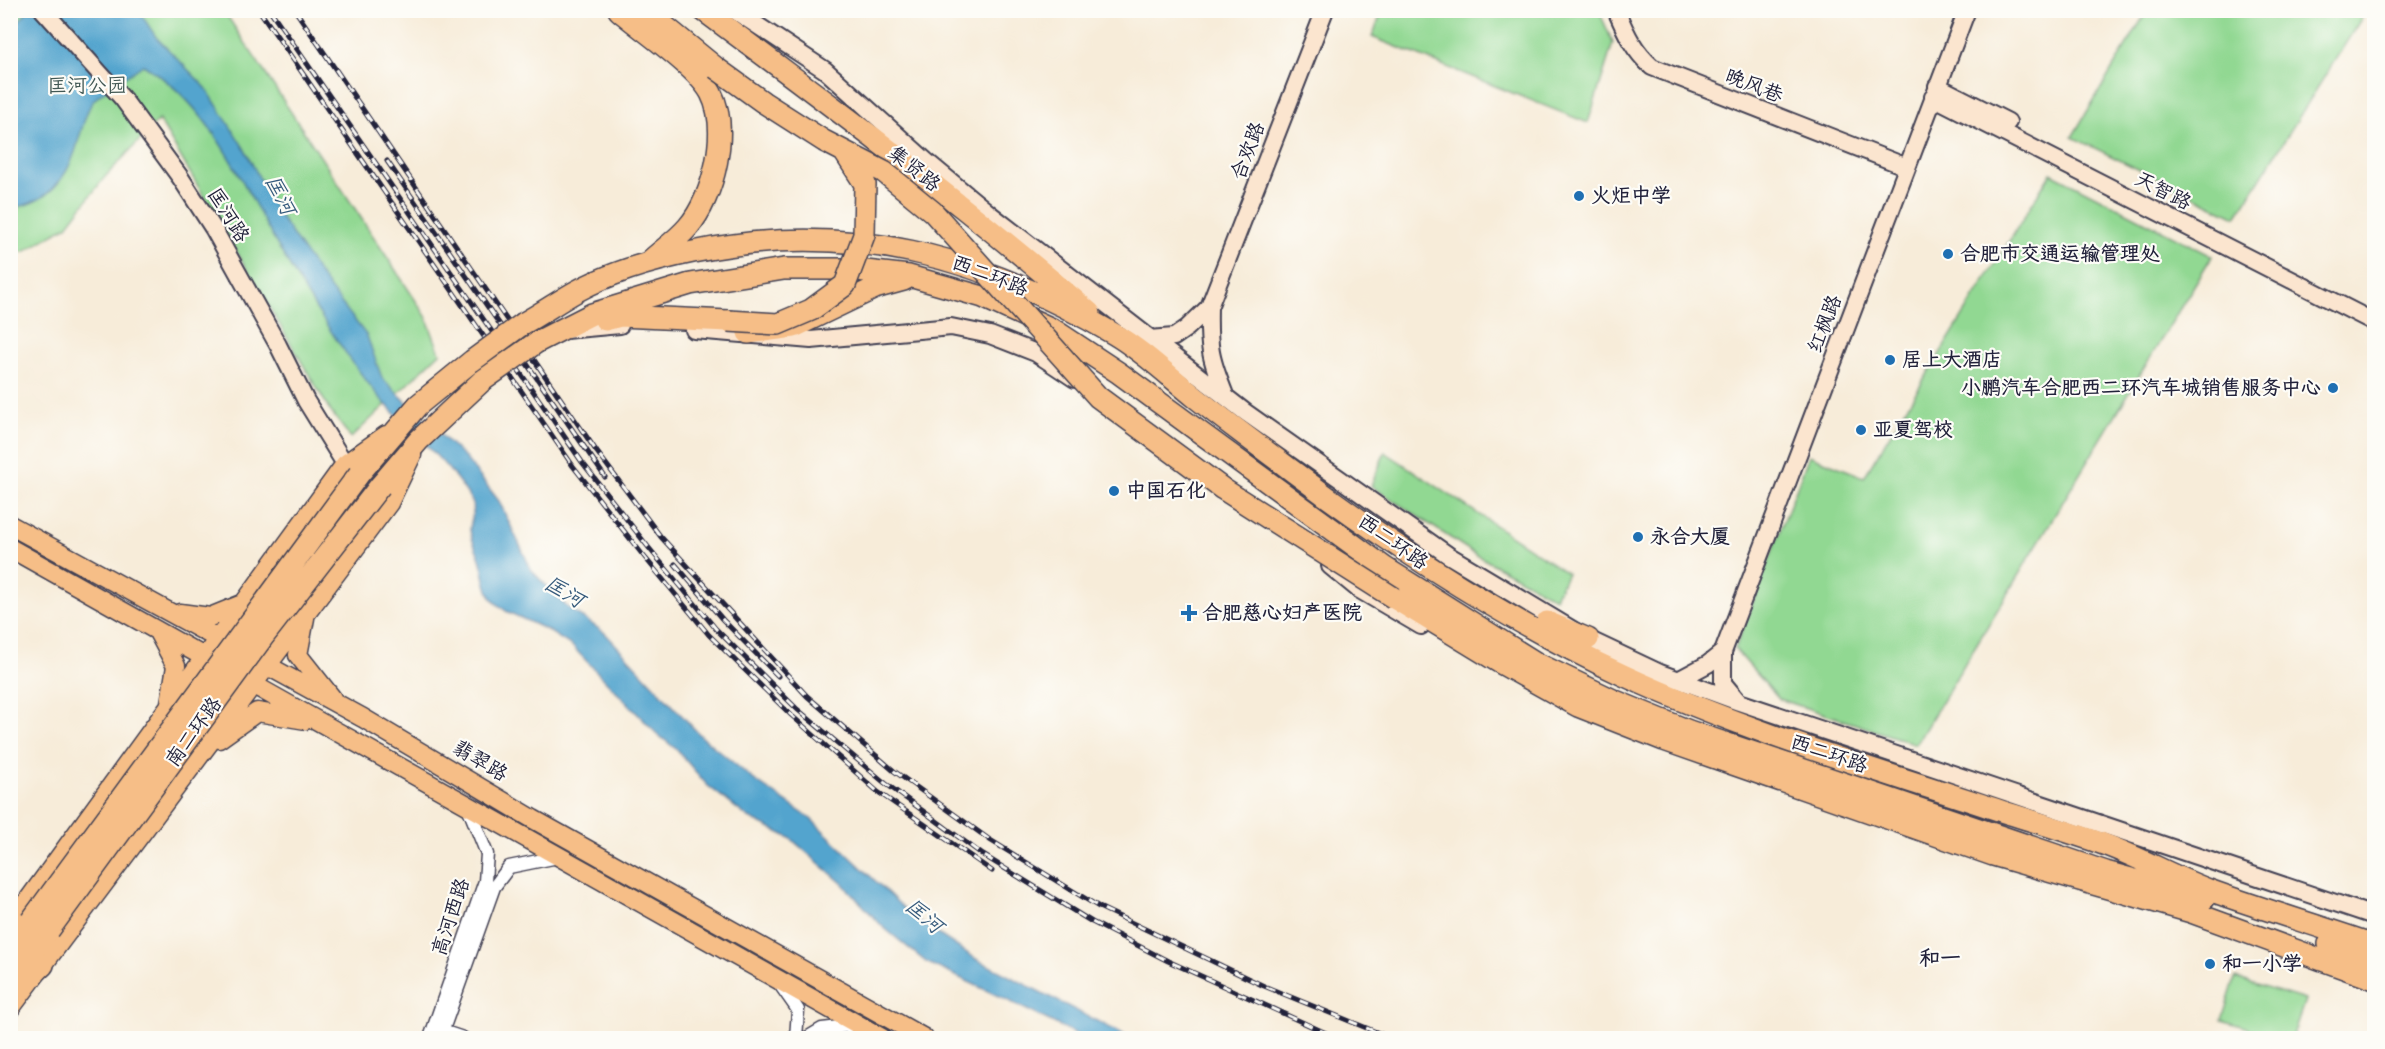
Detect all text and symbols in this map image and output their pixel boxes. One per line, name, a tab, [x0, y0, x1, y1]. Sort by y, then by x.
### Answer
street label: 晚风巷	[1721, 62, 1788, 110]
park label: 匡河公园	[47, 72, 127, 100]
street label: 合欢路	[1224, 117, 1272, 184]
street label: 集贤路	[882, 139, 947, 199]
street label: 天智路	[2130, 165, 2197, 218]
water label: 匡河	[258, 170, 304, 223]
street label: 匡河路	[200, 182, 256, 249]
place label: 火炬中学	[1591, 182, 1671, 210]
marker: 火炬中学	[1572, 189, 1586, 203]
place label: 合肥市交通运输管理处	[1960, 240, 2160, 268]
marker: 合肥市交通运输管理处	[1941, 247, 1955, 261]
street label: 西二环路	[948, 249, 1033, 304]
street label: 红枫路	[1801, 290, 1849, 357]
place label: 居上大酒店	[1902, 346, 2002, 374]
marker: 居上大酒店	[1883, 353, 1897, 367]
place label: 小鹏汽车合肥西二环汽车城销售服务中心	[1961, 374, 2321, 402]
marker: 小鹏汽车合肥西二环汽车城销售服务中心	[2326, 381, 2340, 395]
place label: 亚夏驾校	[1873, 416, 1953, 444]
marker: 亚夏驾校	[1854, 423, 1868, 437]
place label: 中国石化	[1126, 477, 1206, 505]
marker: 中国石化	[1107, 484, 1121, 498]
street label: 西二环路	[1352, 508, 1435, 577]
place label: 永合大厦	[1650, 523, 1730, 551]
marker: 永合大厦	[1631, 530, 1645, 544]
water label: 匡河	[539, 569, 592, 617]
place label: 合肥慈心妇产医院	[1202, 599, 1362, 627]
marker: 合肥慈心妇产医院	[1180, 604, 1198, 622]
street label: 南二环路	[159, 691, 229, 773]
street label: 西二环路	[1787, 728, 1872, 781]
street label: 翡翠路	[447, 734, 514, 789]
street label: 高河西路	[425, 874, 477, 959]
water label: 匡河	[899, 891, 952, 943]
district label: 和一	[1919, 944, 1961, 973]
place label: 和一小学	[2222, 950, 2302, 978]
marker: 和一小学	[2203, 957, 2217, 971]

